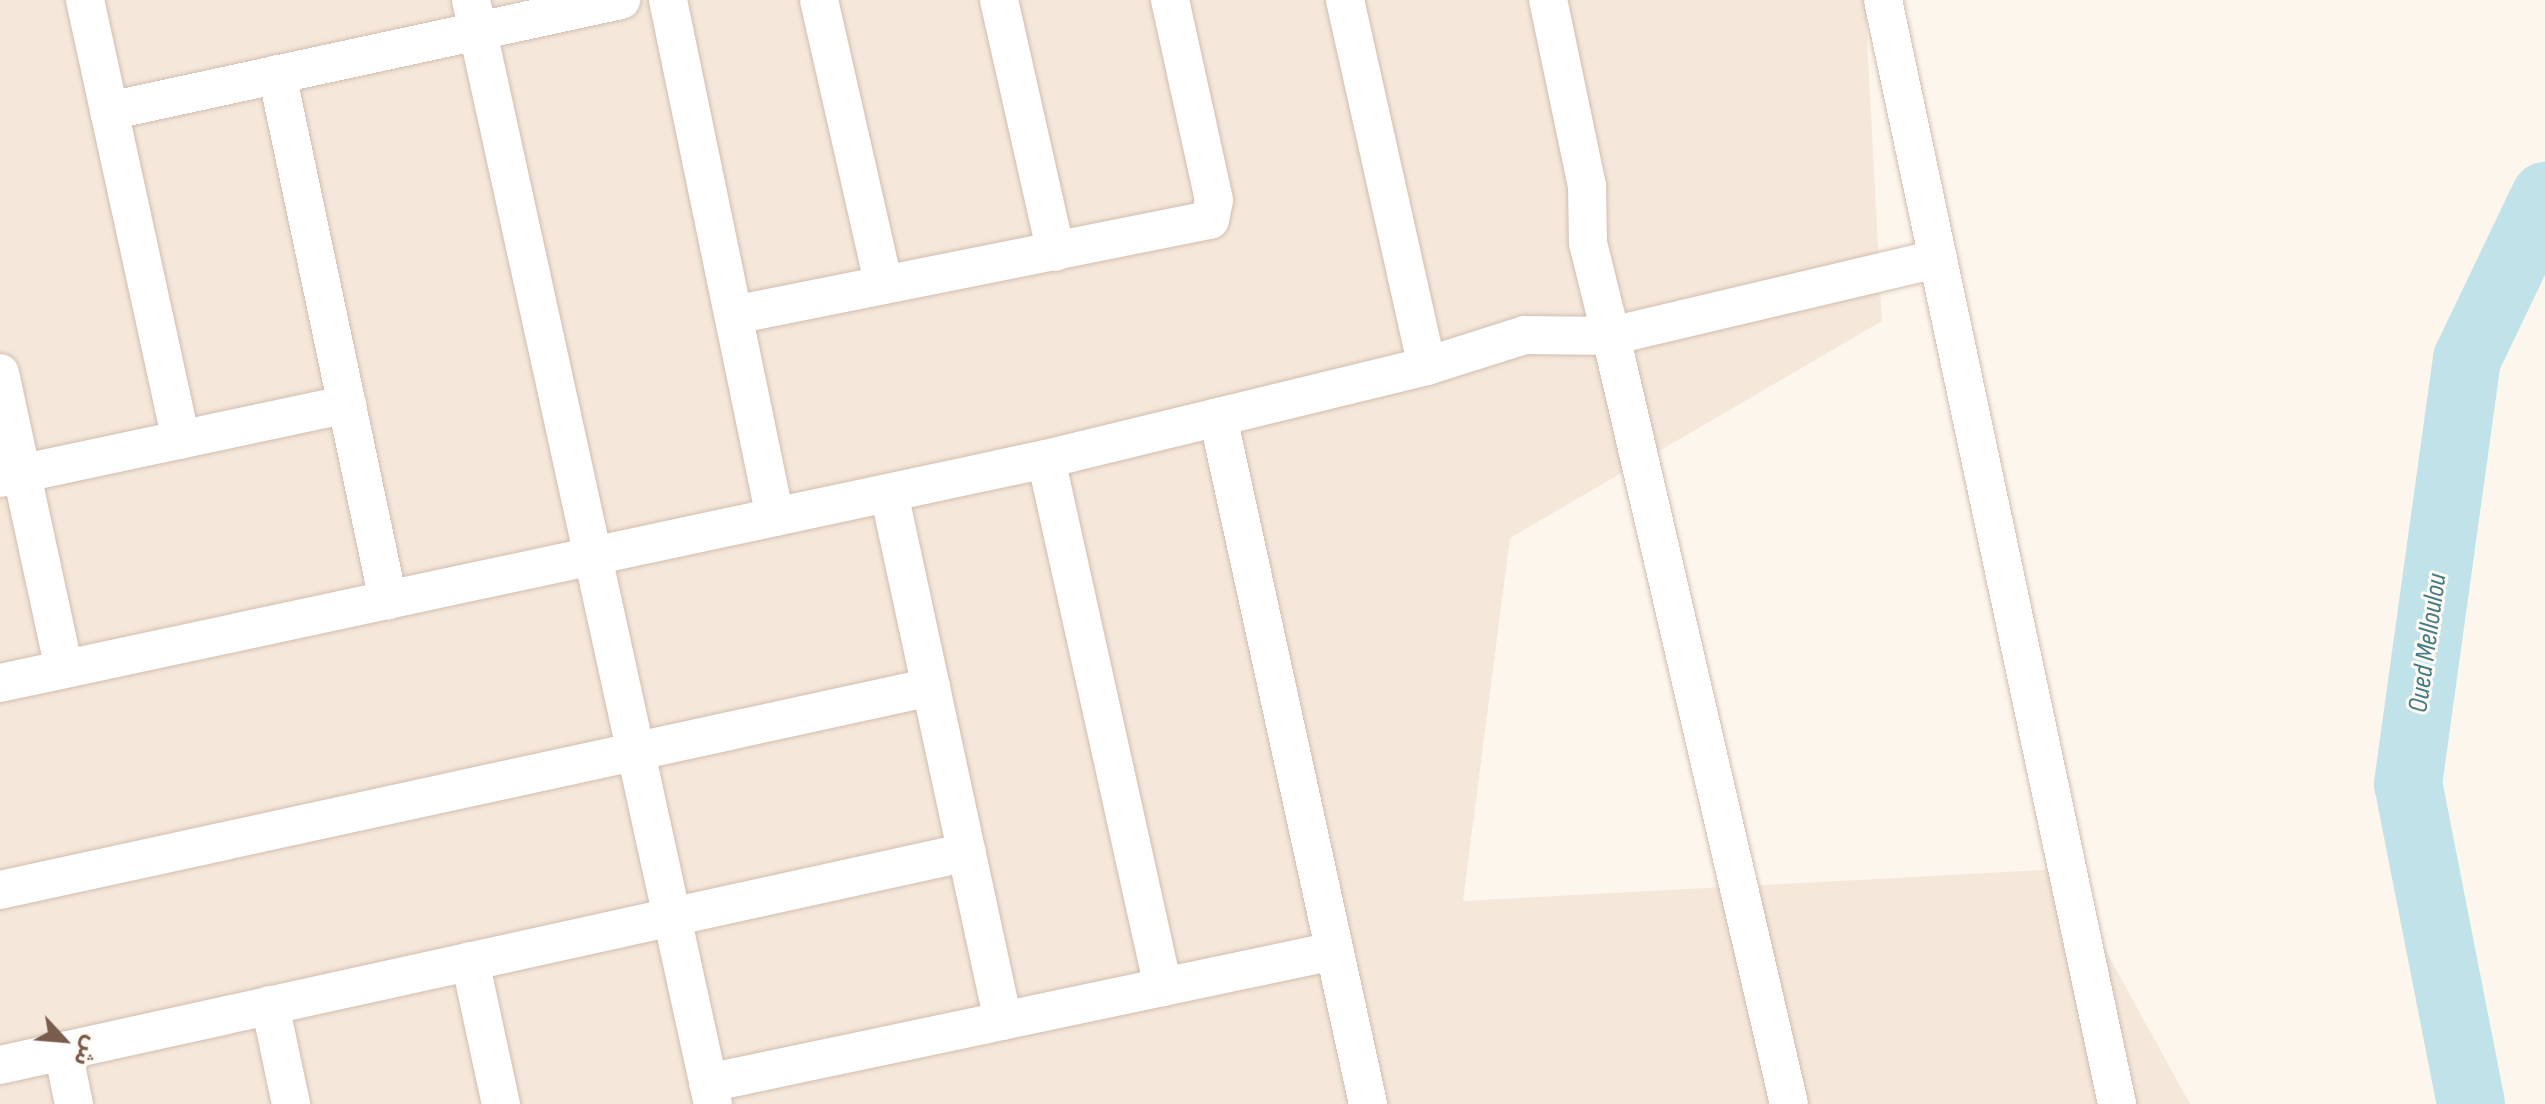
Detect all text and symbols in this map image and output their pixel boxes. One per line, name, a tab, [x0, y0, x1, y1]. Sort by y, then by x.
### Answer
water label: Oued Melloulou	[2402, 571, 2454, 715]
north arrow	[24, 1000, 104, 1080]
text: ش	[67, 1031, 105, 1070]

